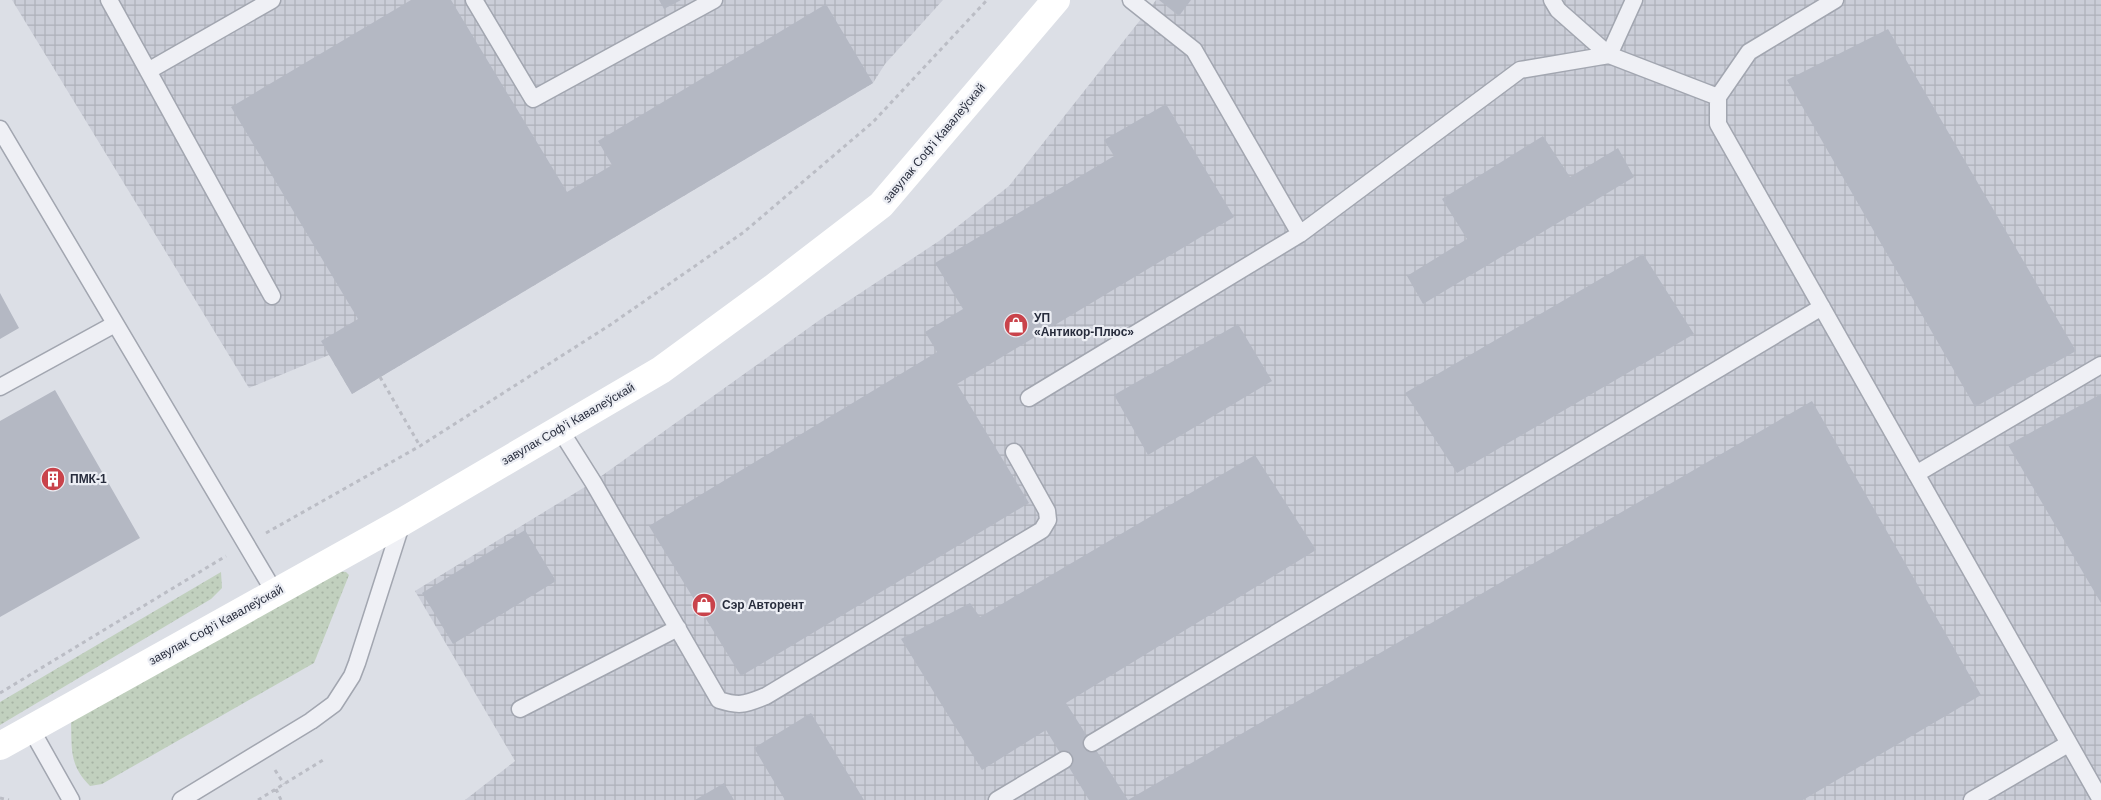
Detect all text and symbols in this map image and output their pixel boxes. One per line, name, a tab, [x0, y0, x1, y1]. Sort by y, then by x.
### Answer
street label: завулак Софʼі Кавалеўскай	[880, 81, 988, 205]
place label: УП «Антикор-Плюс»	[1034, 311, 1134, 339]
shop icon: УП «Антикор-Плюс»	[1003, 312, 1029, 338]
street label: завулак Софʼі Кавалеўскай	[499, 380, 637, 468]
building icon: ПМК-1	[40, 466, 66, 492]
place label: ПМК-1	[70, 472, 107, 486]
street label: завулак Софʼі Кавалеўскай	[146, 582, 286, 668]
shop icon: Сэр Авторент	[691, 592, 717, 618]
place label: Сэр Авторент	[722, 598, 804, 612]

